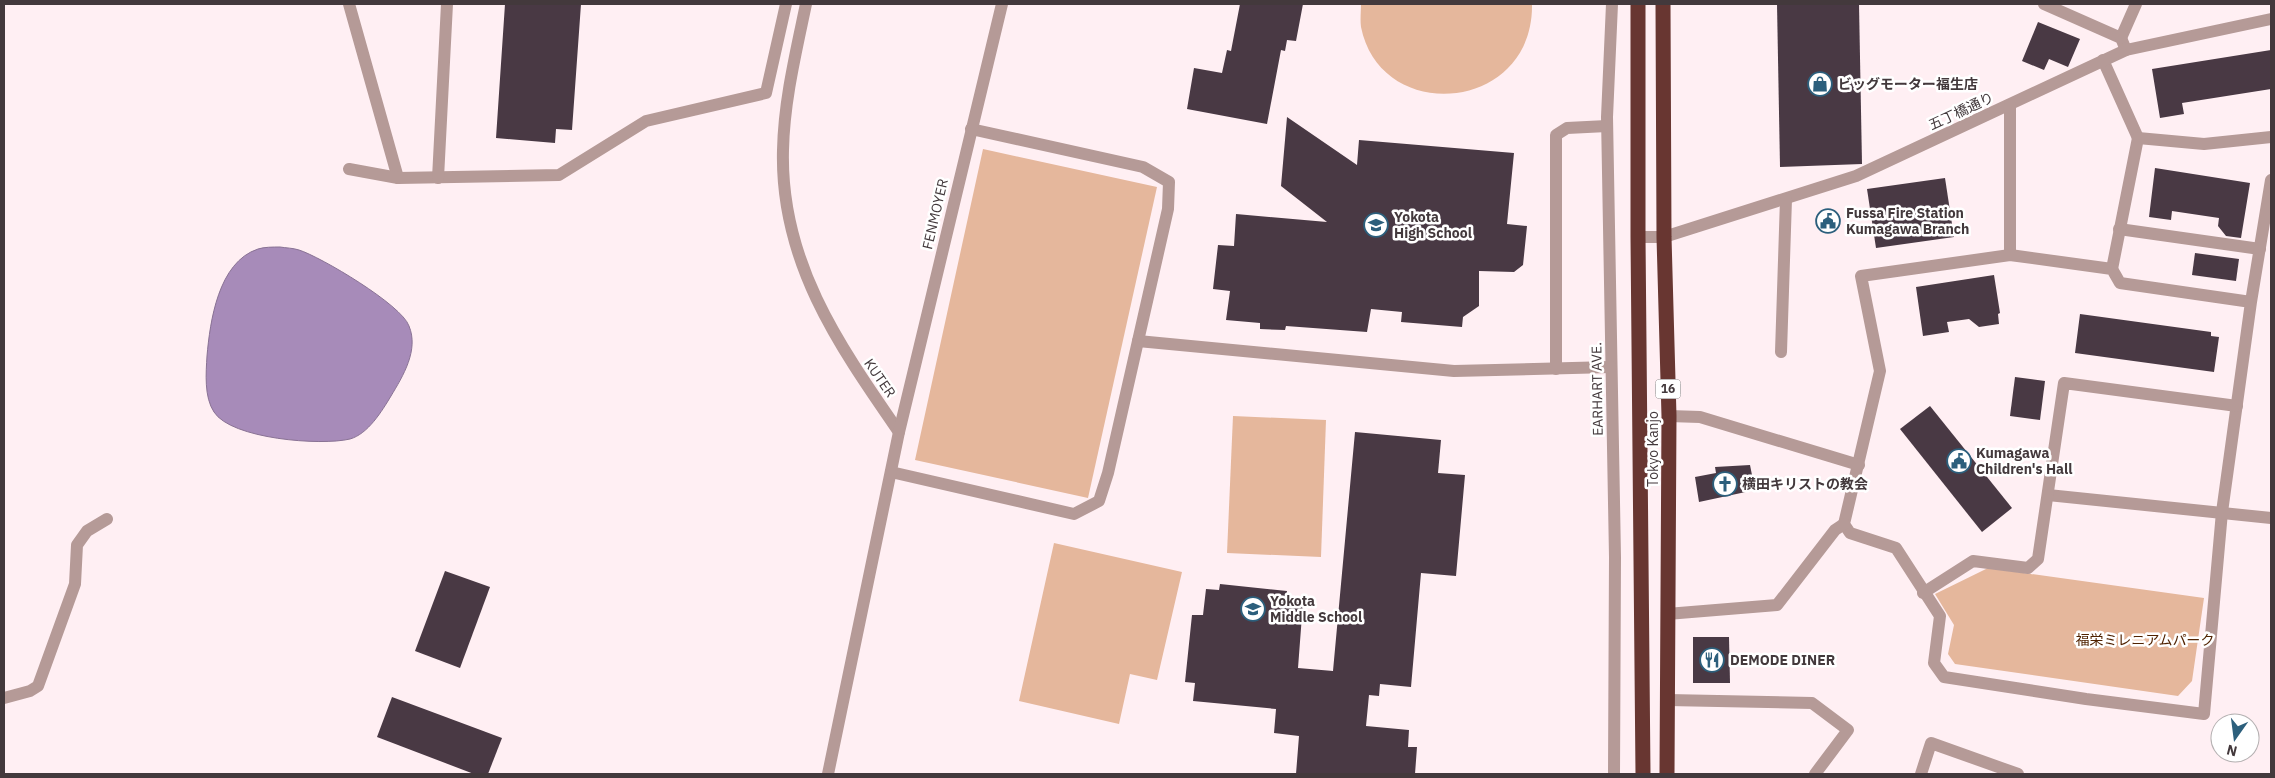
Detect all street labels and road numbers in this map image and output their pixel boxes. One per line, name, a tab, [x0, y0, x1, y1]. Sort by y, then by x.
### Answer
street label: 五丁橋通り	[1925, 88, 1997, 134]
street label: FENMOYER	[918, 177, 952, 251]
street label: EARHART AVE.	[1587, 342, 1607, 436]
street label: KUTER	[860, 355, 900, 401]
road number: 16	[1656, 379, 1680, 398]
street label: Tokyo Kanjo	[1644, 411, 1662, 487]

